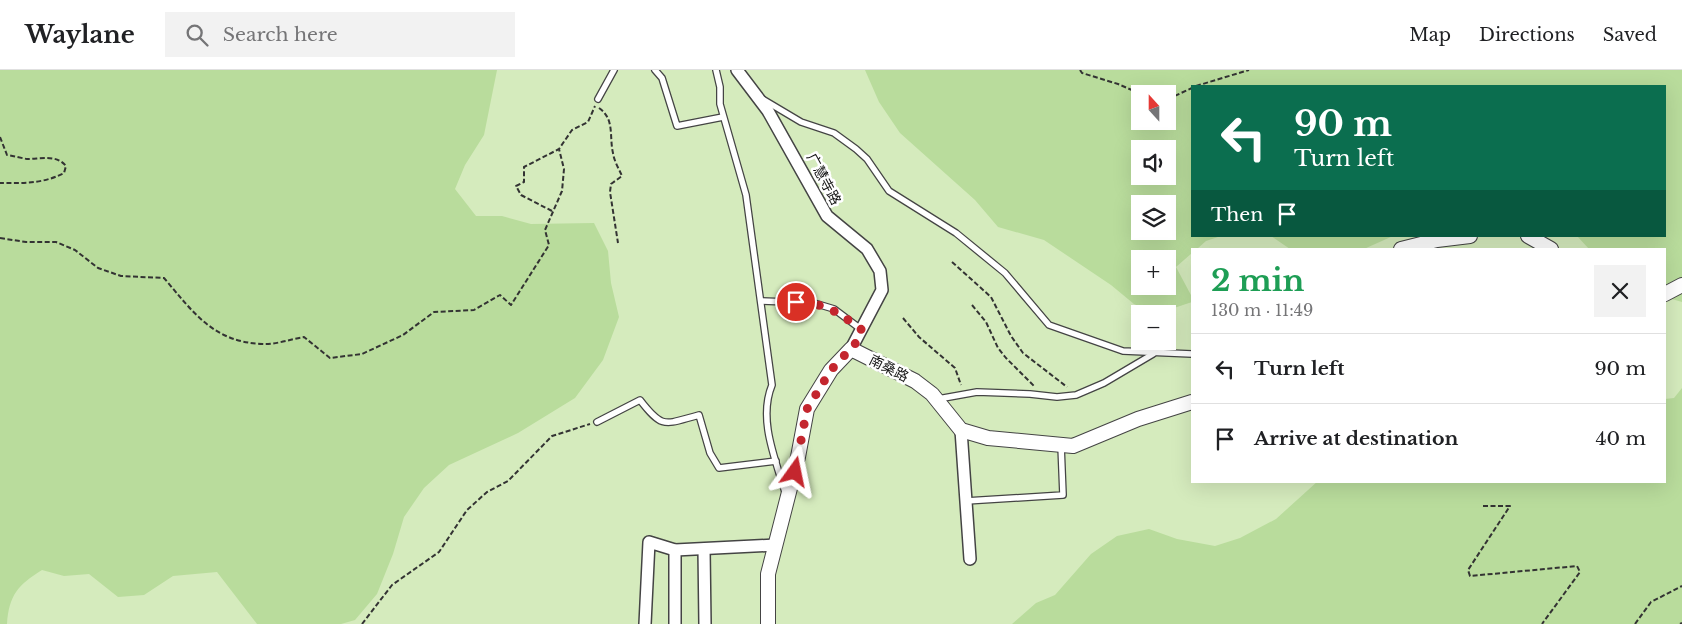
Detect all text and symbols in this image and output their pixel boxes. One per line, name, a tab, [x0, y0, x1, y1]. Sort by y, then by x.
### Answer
search box	[165, 12, 515, 57]
text: Waylane	[25, 20, 135, 49]
icon: search	[183, 21, 211, 49]
text: Search here	[223, 23, 338, 46]
text: Map	[1409, 24, 1451, 46]
text: Directions	[1479, 24, 1575, 46]
text: Saved	[1603, 24, 1657, 46]
north arrow	[1131, 85, 1176, 130]
map controls	[1131, 85, 1176, 350]
text: 90 m	[1294, 102, 1392, 145]
icon: left	[1211, 105, 1276, 170]
button: sound	[1131, 140, 1176, 185]
text: Turn left	[1294, 145, 1394, 172]
street label: 广慧寺路	[803, 150, 845, 208]
button: layers	[1131, 195, 1176, 240]
icon: arrive	[1273, 200, 1301, 228]
text: Then	[1211, 203, 1263, 226]
button: +	[1131, 250, 1176, 295]
text: 2 min	[1211, 262, 1304, 299]
button: close	[1594, 265, 1646, 317]
pin	[775, 281, 817, 323]
icon: arrive	[782, 288, 810, 316]
text: 130 m · 11:49	[1211, 300, 1313, 320]
button: −	[1131, 305, 1176, 350]
street label: 南桑路	[866, 350, 912, 386]
icon: left	[1211, 355, 1239, 383]
text: Turn left	[1254, 357, 1345, 380]
text: 90 m	[1594, 357, 1646, 380]
icon: arrive	[1211, 425, 1239, 453]
text: Arrive at destination	[1254, 427, 1458, 450]
text: 40 m	[1595, 427, 1646, 450]
position arrow	[768, 445, 820, 497]

